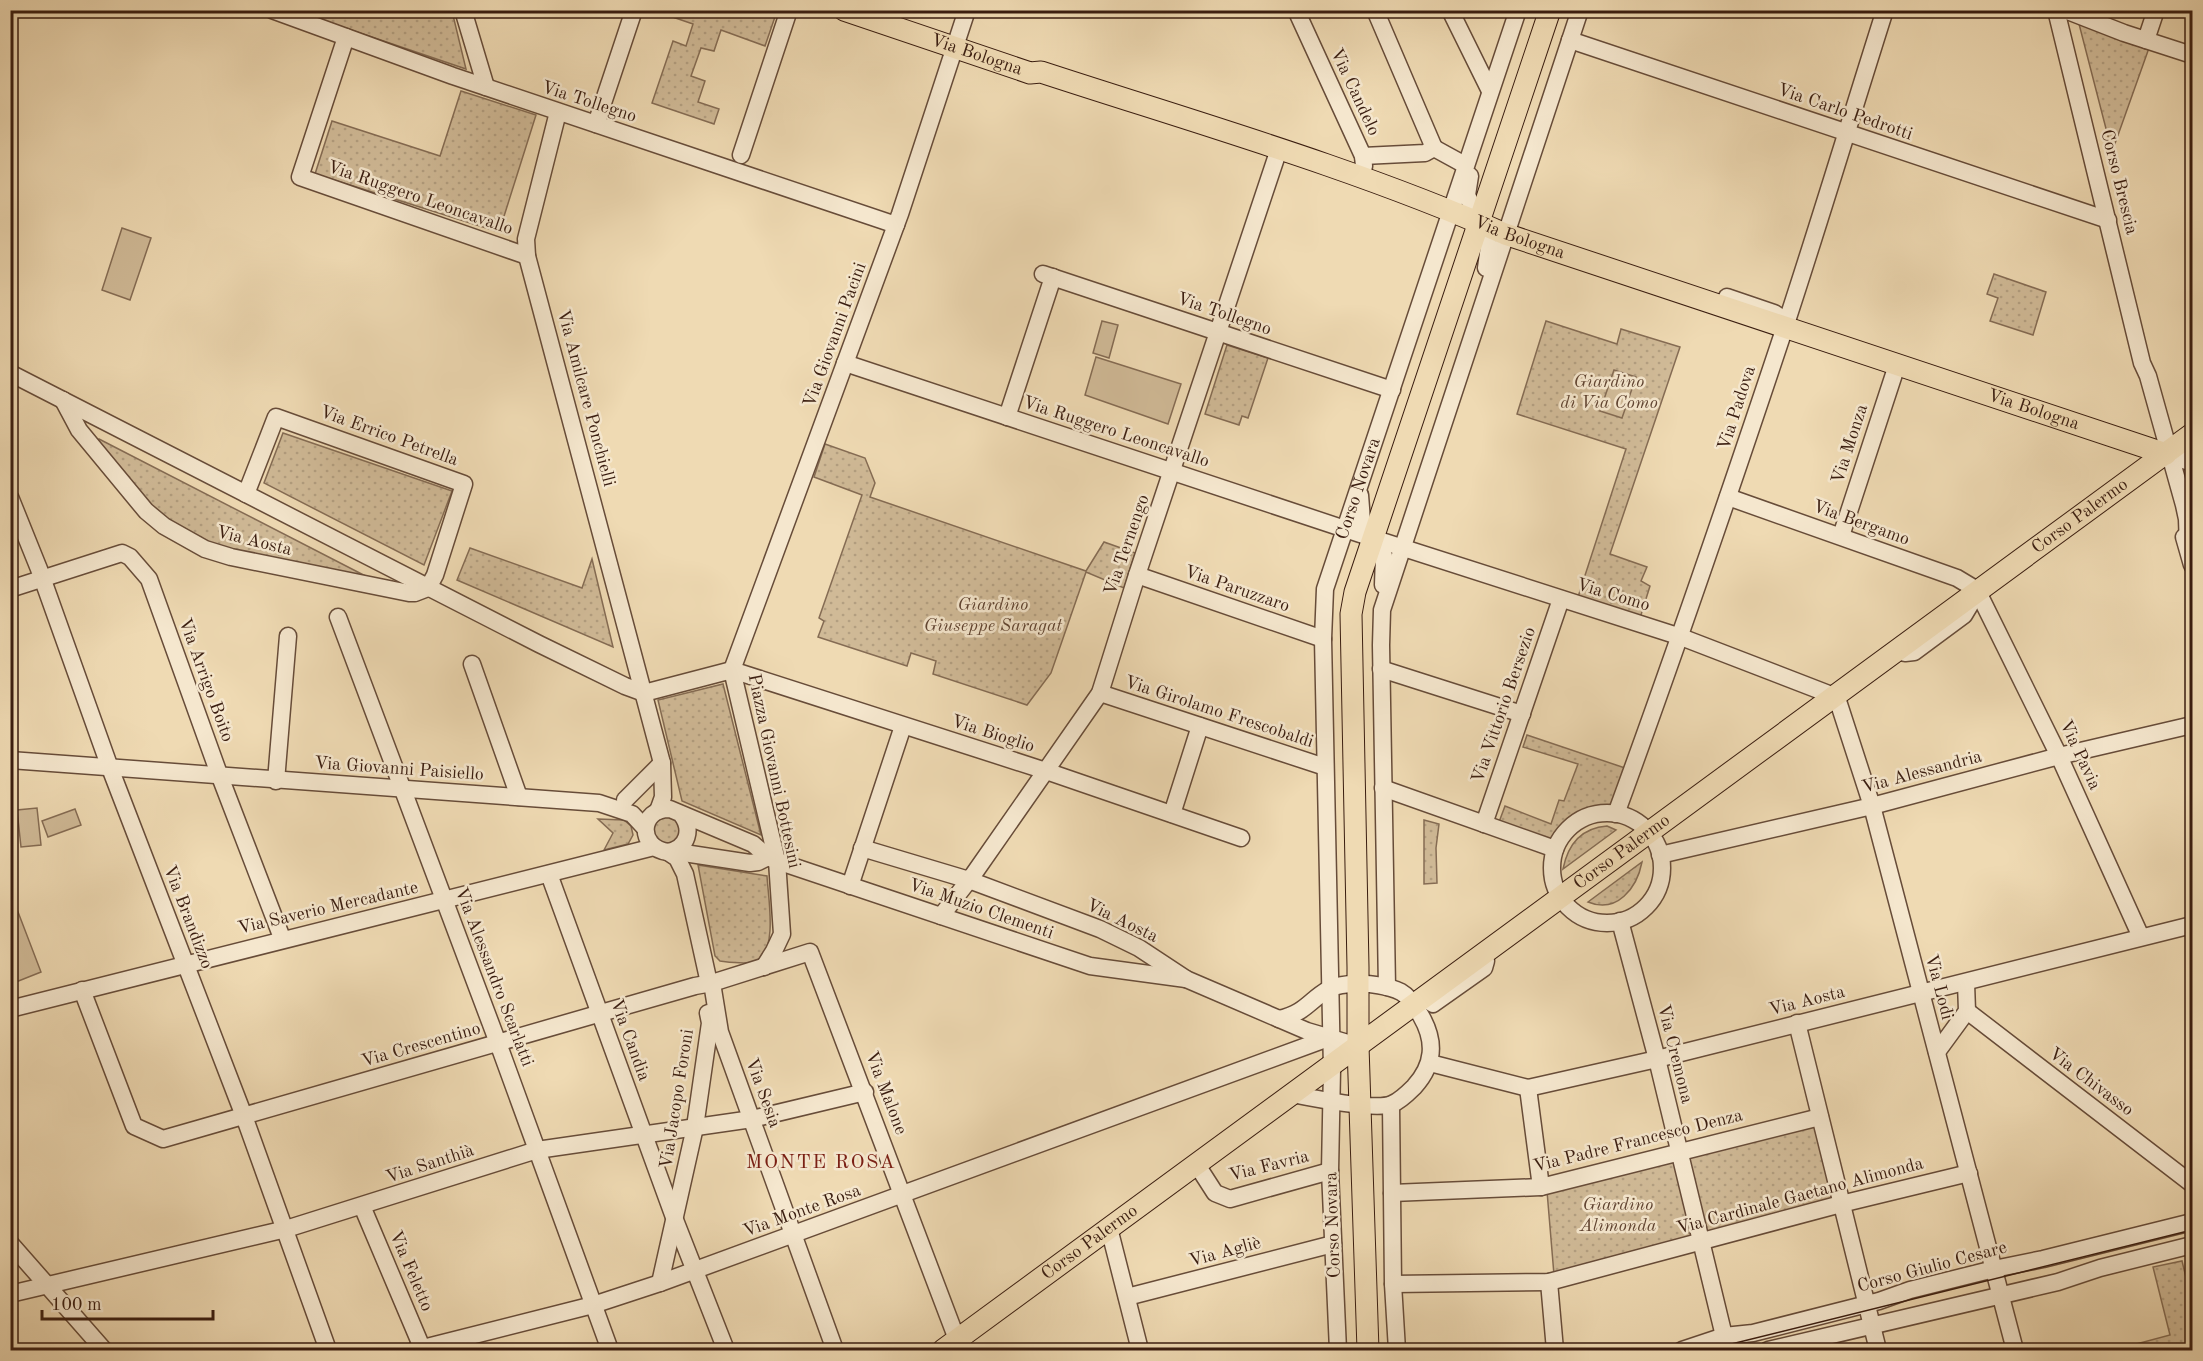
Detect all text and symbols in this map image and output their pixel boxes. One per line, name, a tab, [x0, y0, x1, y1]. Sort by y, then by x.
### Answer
street label: Via Bologna	[928, 31, 1025, 79]
street label: Via Candelo	[1327, 46, 1383, 138]
street label: Via Tollegno	[539, 78, 639, 126]
street label: Via Carlo Pedrotti	[1775, 80, 1915, 144]
street label: Corso Brescia	[2097, 128, 2141, 237]
street label: Via Ruggero Leoncavallo	[325, 158, 515, 238]
street label: Via Bologna	[1471, 213, 1567, 262]
street label: Via Giovanni Pacini	[800, 260, 870, 410]
street label: Via Tollegno	[1174, 289, 1274, 339]
street label: Via Amilcare Ponchielli	[554, 308, 618, 489]
street label: Via Padova	[1715, 363, 1759, 452]
park label: Giardino di Via Como	[1560, 373, 1658, 412]
street label: Via Bologna	[1985, 386, 2082, 434]
street label: Via Ruggero Leoncavallo	[1020, 393, 1212, 471]
street label: Via Monza	[1829, 402, 1871, 486]
street label: Via Errico Petrella	[317, 403, 461, 469]
street label: Corso Novara	[1333, 435, 1384, 542]
street label: Corso Palermo	[2029, 475, 2131, 557]
street label: Via Ternengo	[1101, 492, 1153, 598]
street label: Via Bergamo	[1810, 497, 1912, 549]
street label: Via Aosta	[214, 523, 294, 559]
street label: Via Paruzzaro	[1182, 563, 1292, 615]
street label: Via Como	[1574, 575, 1652, 615]
park label: Giardino Giuseppe Saragat	[924, 596, 1063, 635]
street label: Via Arrigo Boito	[175, 616, 237, 744]
street label: Via Vittorio Bersezio	[1469, 625, 1539, 785]
street label: Piazza Giovanni Bottesini	[745, 672, 803, 870]
street label: Via Girolamo Frescobaldi	[1122, 673, 1316, 751]
street label: Via Bioglio	[949, 712, 1037, 756]
street label: Via Pavia	[2056, 717, 2104, 793]
street label: Via Alessandria	[1860, 747, 1984, 797]
street label: Via Giovanni Paisiello	[314, 754, 484, 784]
street label: Corso Palermo	[1571, 811, 1673, 893]
street label: Via Brandizzo	[160, 863, 216, 971]
street label: Via Muzio Clementi	[906, 876, 1056, 942]
street label: Via Saverio Mercadante	[236, 878, 420, 938]
street label: Via Alessandro Scarlatti	[452, 885, 537, 1069]
street label: Via Aosta	[1083, 896, 1161, 946]
street label: Via Lodi	[1922, 952, 1956, 1022]
street label: Via Aosta	[1767, 983, 1847, 1019]
street label: Via Candia	[607, 997, 653, 1083]
street label: Via Cremona	[1654, 1003, 1696, 1105]
street label: Via Crescentino	[359, 1019, 483, 1071]
street label: Via Jacopo Foroni	[657, 1028, 697, 1170]
street label: Via Chivasso	[2045, 1044, 2137, 1120]
street label: Via Malone	[862, 1049, 910, 1137]
street label: Via Sesia	[742, 1056, 784, 1130]
street label: Via Padre Francesco Denza	[1531, 1106, 1745, 1176]
street label: Via Santhià	[384, 1141, 476, 1187]
street label: Via Favria	[1227, 1147, 1311, 1185]
district label: MONTE ROSA	[746, 1153, 896, 1173]
street label: Via Cardinale Gaetano Alimonda	[1675, 1154, 1926, 1238]
street label: Corso Novara	[1322, 1171, 1344, 1278]
street label: Via Monte Rosa	[741, 1181, 863, 1241]
park label: Giardino Alimonda	[1579, 1196, 1657, 1235]
street label: Corso Palermo	[1038, 1201, 1141, 1283]
street label: Via Feletto	[386, 1228, 436, 1314]
street label: Via Agliè	[1187, 1234, 1263, 1270]
street label: Corso Giulio Cesare	[1855, 1238, 2009, 1296]
scale bar	[42, 1283, 213, 1321]
text: 100 m	[51, 1296, 102, 1314]

